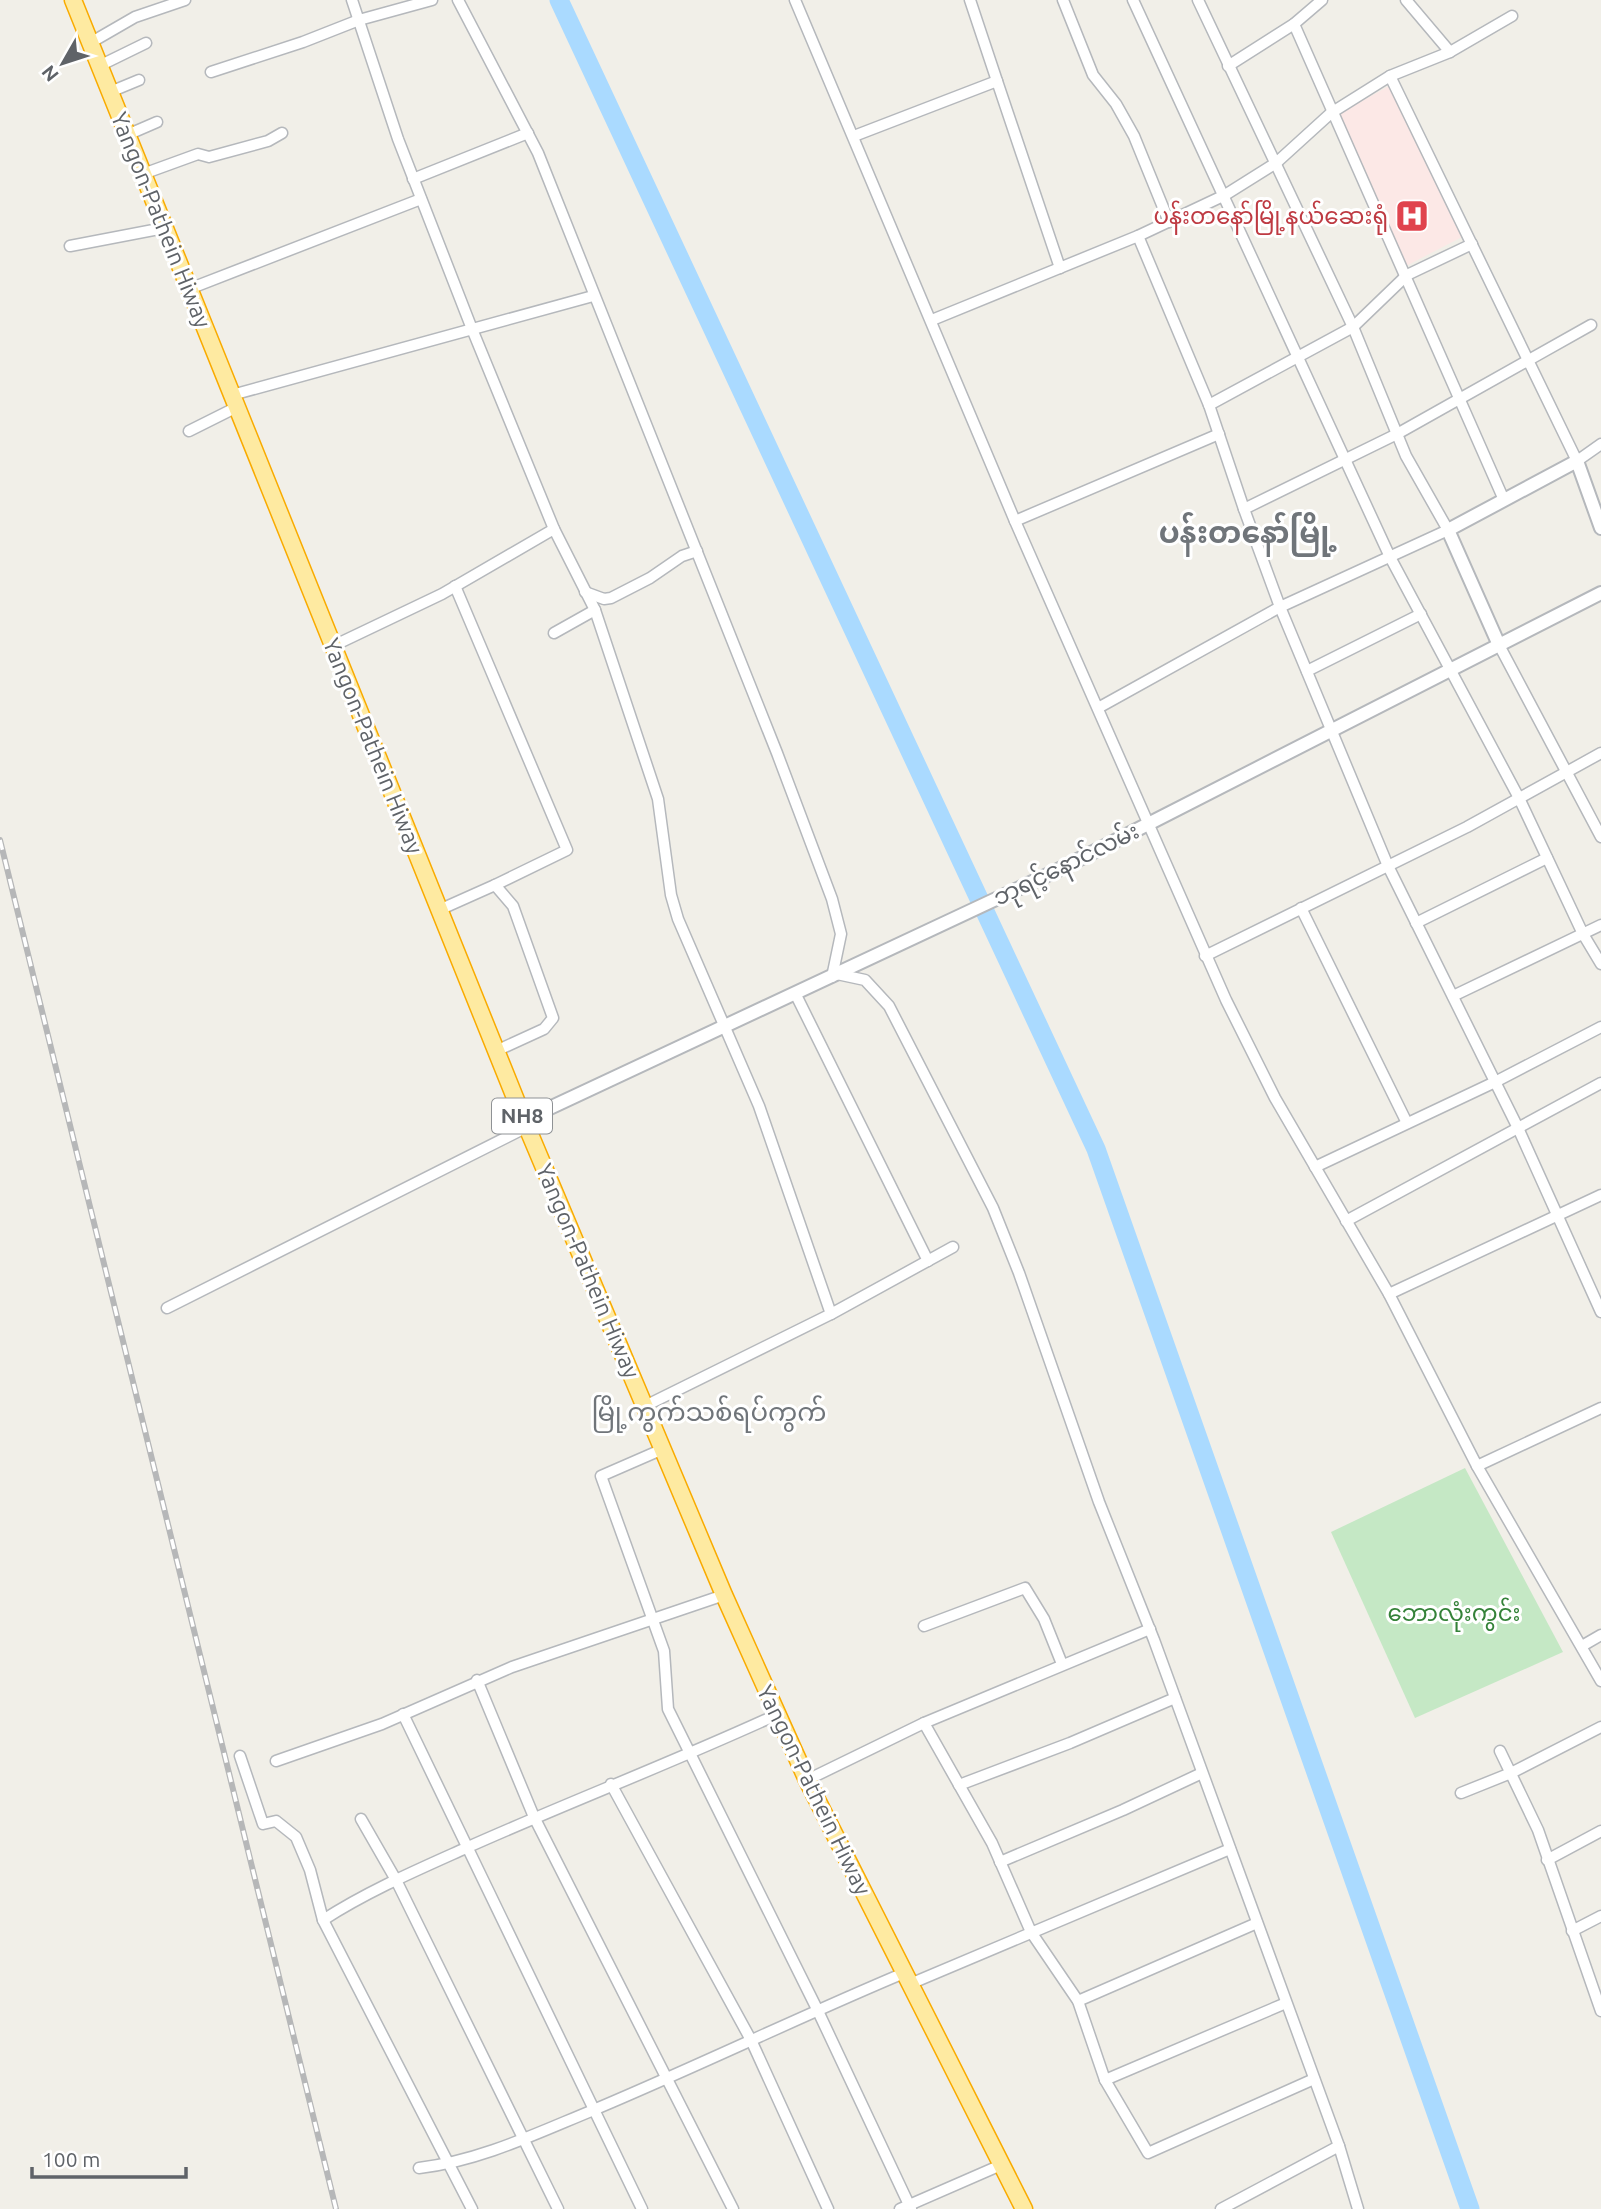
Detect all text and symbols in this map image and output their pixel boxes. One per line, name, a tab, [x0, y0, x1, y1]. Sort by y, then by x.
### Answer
north arrow	[28, 28, 98, 98]
text: N	[37, 61, 63, 86]
street label: Yangon-Pathein Hiway	[107, 108, 216, 331]
hospital icon: ပန်းတနော်မြို့နယ်ဆေးရုံ	[1393, 197, 1431, 235]
place label: ပန်းတနော်မြို့နယ်ဆေးရုံ	[1153, 200, 1388, 235]
district label: ပန်းတနော်မြို့	[1159, 512, 1337, 557]
street label: Yangon-Pathein Hiway	[319, 634, 428, 857]
street label: ဘုရင့်နောင်လမ်း	[988, 815, 1146, 916]
road number: NH8	[492, 1098, 552, 1134]
street label: Yangon-Pathein Hiway	[532, 1160, 645, 1382]
district label: မြို့ကွက်သစ်ရပ်ကွက်	[592, 1395, 826, 1433]
park label: ဘောလုံးကွင်း	[1387, 1597, 1521, 1632]
street label: Yangon-Pathein Hiway	[753, 1681, 876, 1899]
scale bar	[32, 2136, 186, 2180]
text: 100 m	[42, 2147, 100, 2171]

